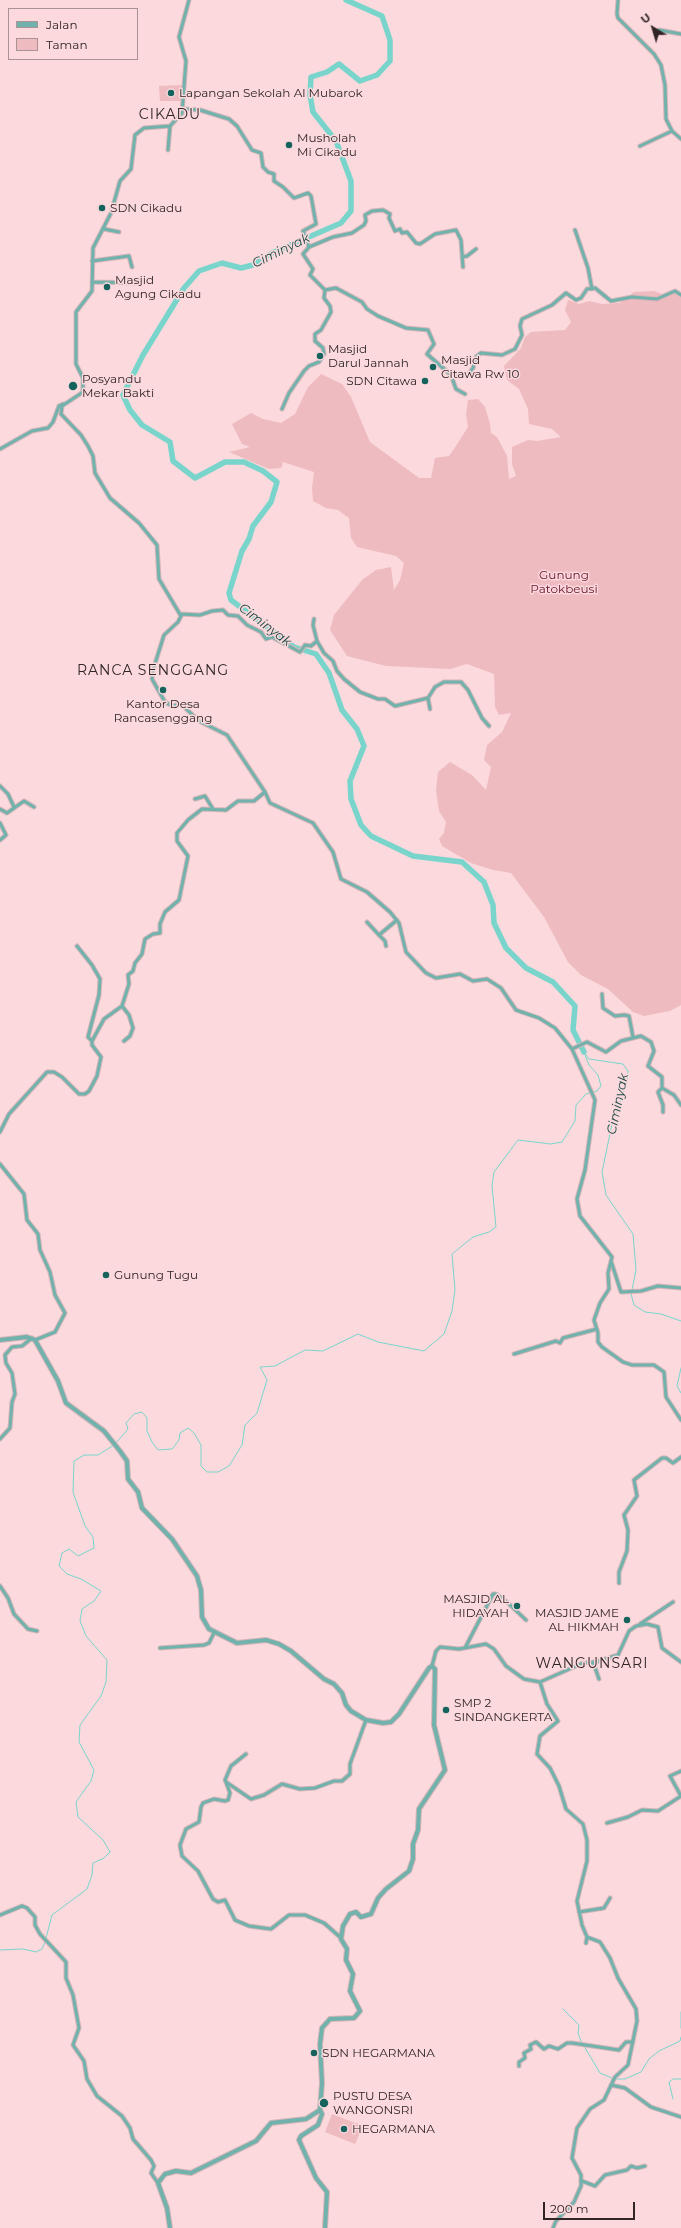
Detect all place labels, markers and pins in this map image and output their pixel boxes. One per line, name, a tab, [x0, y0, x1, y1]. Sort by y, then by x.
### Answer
place label: Lapangan Sekolah Al Mubarok	[179, 86, 363, 100]
marker: Lapangan Sekolah Al Mubarok	[166, 88, 176, 98]
place label: Musholah Mi Cikadu	[297, 131, 357, 159]
marker: Musholah Mi Cikadu	[284, 140, 294, 150]
place label: SDN Cikadu	[110, 201, 182, 215]
marker: SDN Cikadu	[97, 203, 107, 213]
place label: Masjid Agung Cikadu	[115, 273, 201, 301]
marker: Masjid Agung Cikadu	[102, 282, 112, 292]
place label: Masjid Darul Jannah	[328, 342, 409, 370]
marker: Masjid Darul Jannah	[315, 351, 325, 361]
place label: Masjid Citawa Rw 10	[441, 353, 519, 381]
marker: Masjid Citawa Rw 10	[428, 362, 438, 372]
place label: Posyandu Mekar Bakti	[82, 372, 154, 400]
place label: SDN Citawa	[346, 374, 417, 388]
marker: SDN Citawa	[420, 376, 430, 386]
marker: Posyandu Mekar Bakti	[67, 380, 79, 392]
marker: Kantor Desa Rancasenggang	[158, 685, 168, 695]
place label: Kantor Desa Rancasenggang	[114, 697, 212, 725]
place label: Gunung Tugu	[114, 1268, 198, 1282]
marker: Gunung Tugu	[101, 1270, 111, 1280]
place label: MASJID AL HIDAYAH	[443, 1592, 509, 1620]
marker: MASJID AL HIDAYAH	[512, 1601, 522, 1611]
place label: MASJID JAME AL HIKMAH	[535, 1606, 619, 1634]
marker: MASJID JAME AL HIKMAH	[622, 1615, 632, 1625]
place label: SMP 2 SINDANGKERTA	[454, 1696, 552, 1724]
marker: SMP 2 SINDANGKERTA	[441, 1705, 451, 1715]
place label: SDN HEGARMANA	[322, 2046, 435, 2060]
marker: SDN HEGARMANA	[309, 2048, 319, 2058]
place label: PUSTU DESA WANGONSRI	[333, 2089, 413, 2117]
marker: PUSTU DESA WANGONSRI	[318, 2097, 330, 2109]
place label: HEGARMANA	[352, 2122, 435, 2136]
marker: HEGARMANA	[339, 2124, 349, 2134]

